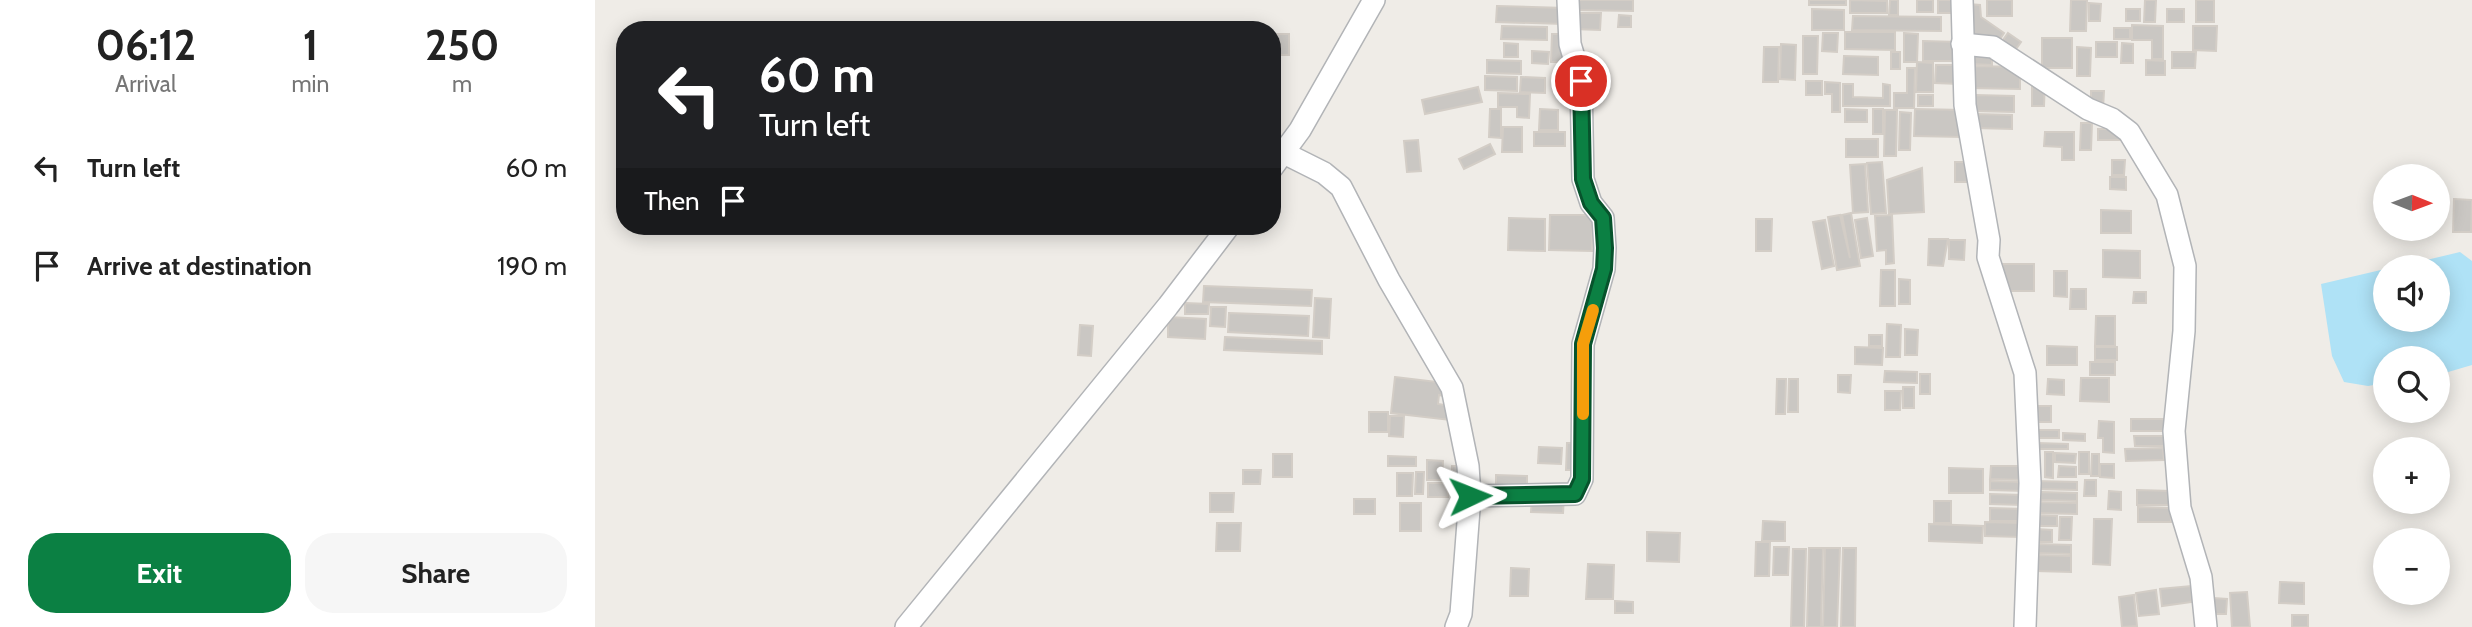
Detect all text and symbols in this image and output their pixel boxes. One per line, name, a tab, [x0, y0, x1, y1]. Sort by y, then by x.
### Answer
text: 06:12	[96, 19, 196, 71]
text: 1	[303, 19, 318, 71]
text: 250	[425, 19, 499, 71]
text: 60 m	[759, 45, 875, 104]
icon: left	[644, 49, 735, 140]
pin	[1551, 51, 1611, 111]
icon: arrive	[1562, 62, 1600, 100]
text: Arrival	[115, 70, 176, 98]
text: min	[291, 70, 329, 98]
text: m	[452, 70, 472, 98]
text: Turn left	[759, 105, 870, 144]
icon: left	[28, 149, 66, 187]
text: Turn left	[87, 152, 180, 184]
text: 60 m	[505, 152, 567, 184]
north arrow	[2373, 164, 2450, 242]
map controls	[2373, 164, 2450, 605]
icon: arrive	[714, 182, 752, 220]
text: Then	[644, 185, 700, 217]
icon: arrive	[28, 247, 66, 285]
text: Arrive at destination	[87, 250, 312, 282]
text: 190 m	[497, 250, 567, 282]
button: sound	[2373, 255, 2450, 332]
button: search	[2373, 346, 2450, 423]
button: +	[2373, 437, 2450, 514]
position arrow	[1433, 459, 1507, 533]
button: −	[2373, 528, 2450, 605]
button: Exit	[28, 533, 291, 613]
button: Share	[305, 533, 567, 613]

